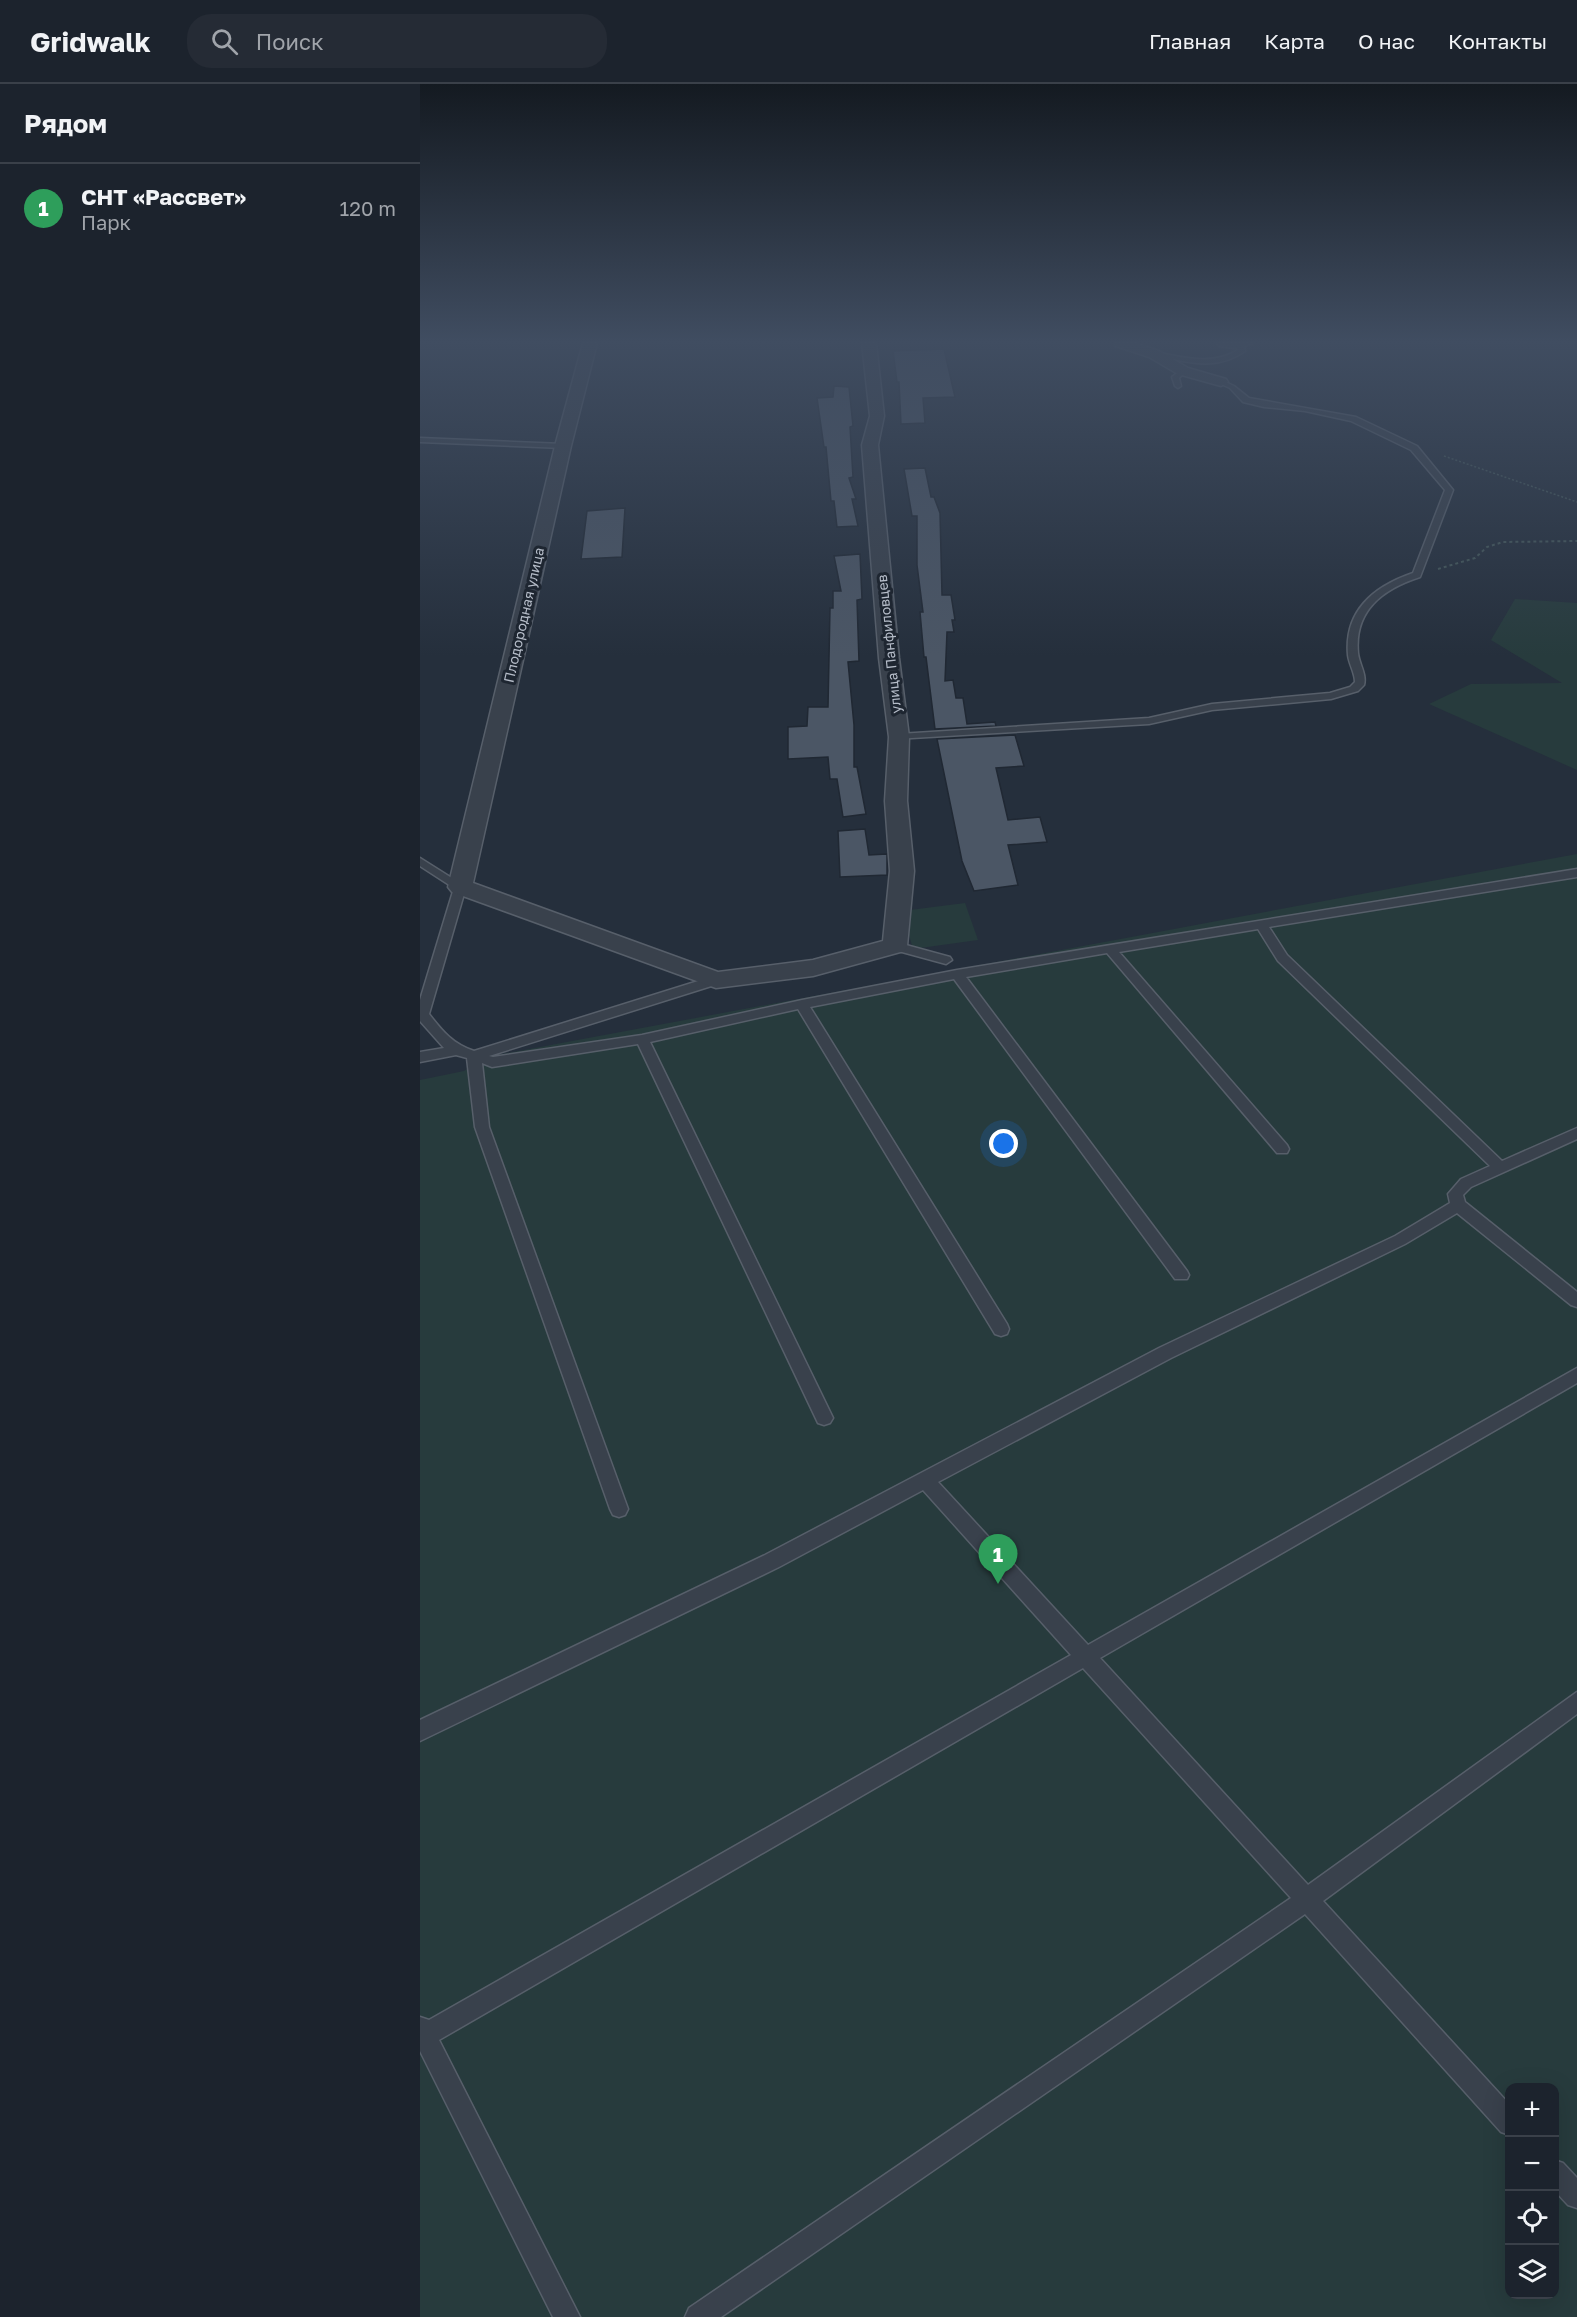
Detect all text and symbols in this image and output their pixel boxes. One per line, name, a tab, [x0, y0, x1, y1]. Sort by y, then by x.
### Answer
search box	[187, 14, 607, 68]
text: Gridwalk	[30, 25, 151, 58]
icon: search	[208, 25, 241, 58]
text: Поиск	[256, 28, 324, 55]
text: Главная	[1149, 28, 1231, 54]
text: Карта	[1264, 28, 1325, 54]
text: О нас	[1358, 28, 1415, 54]
text: Контакты	[1448, 28, 1547, 54]
text: Рядом	[24, 108, 107, 139]
text: СНТ «Рассвет»	[81, 183, 246, 210]
text: 1	[38, 196, 49, 220]
text: 120 m	[340, 196, 396, 220]
text: Парк	[81, 210, 131, 234]
street label: Плодородная улица	[500, 546, 547, 684]
street label: улица Панфиловцев	[873, 574, 904, 714]
your location	[989, 1129, 1018, 1158]
pin: 1	[978, 1534, 1018, 1584]
map controls	[1505, 2083, 1559, 2299]
button: +	[1505, 2083, 1559, 2137]
button: −	[1505, 2137, 1559, 2191]
button: locate	[1505, 2191, 1559, 2245]
button: layers	[1505, 2245, 1559, 2299]

